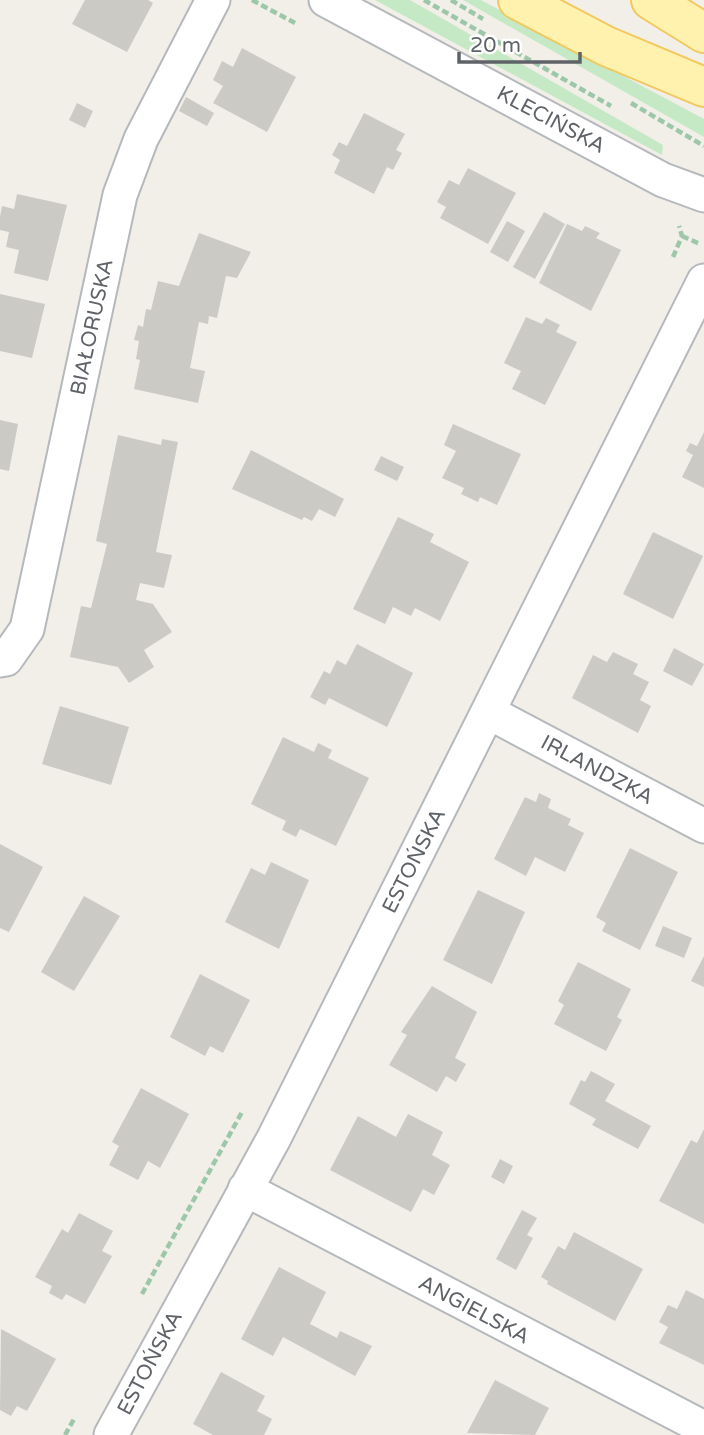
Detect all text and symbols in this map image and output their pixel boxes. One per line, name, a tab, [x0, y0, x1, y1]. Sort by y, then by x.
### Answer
scale bar	[459, 21, 580, 65]
text: 20 m	[470, 33, 521, 58]
street label: KLECIŃSKA	[493, 81, 609, 159]
street label: BIAŁORUSKA	[65, 257, 119, 397]
street label: IRLANDZKA	[537, 730, 657, 810]
street label: ESTOŃSKA	[377, 805, 451, 917]
street label: ANGIELSKA	[414, 1270, 534, 1350]
street label: ESTOŃSKA	[112, 1307, 188, 1419]

